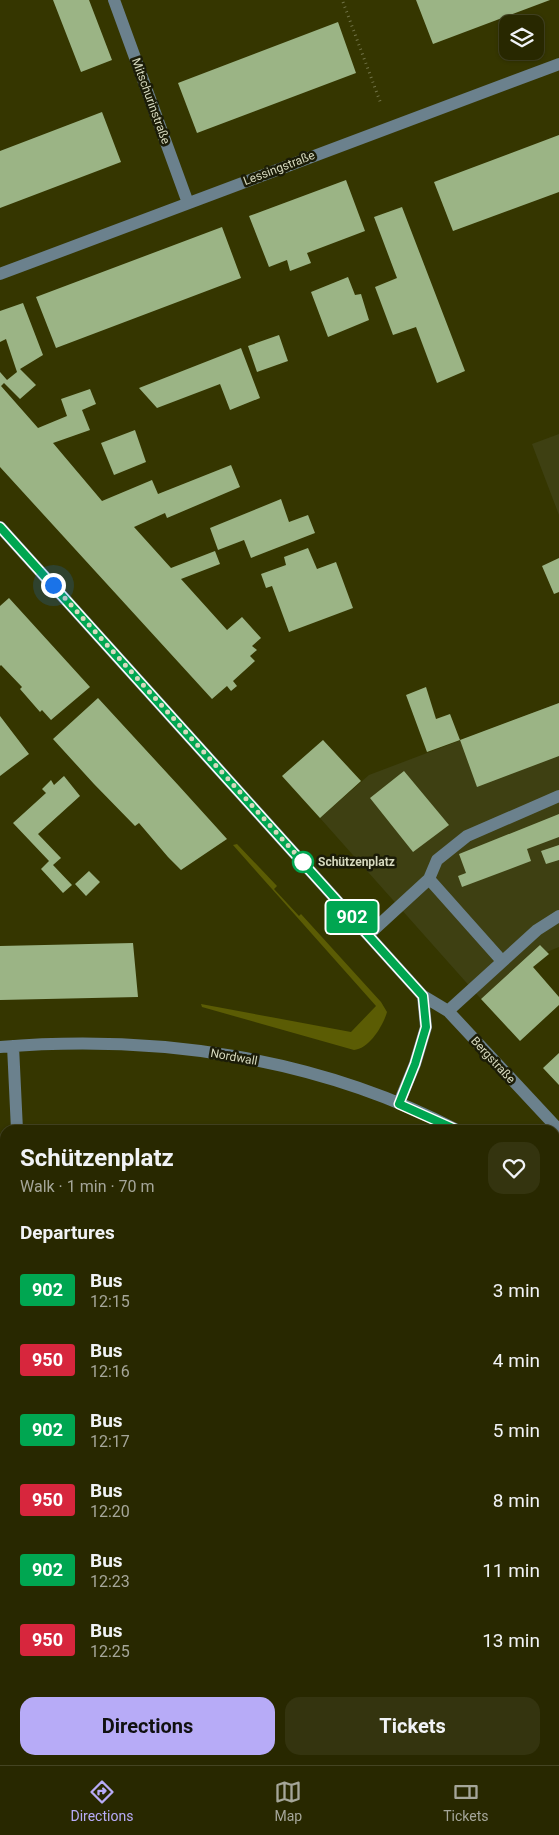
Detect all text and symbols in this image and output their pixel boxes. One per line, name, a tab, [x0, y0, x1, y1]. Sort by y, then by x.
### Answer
map controls	[499, 15, 544, 60]
button: layers	[499, 15, 544, 60]
street label: Mitschurinstraße	[129, 56, 173, 146]
street label: Lessingstraße	[241, 148, 317, 188]
your location	[41, 573, 66, 598]
marker: Schützenplatz	[292, 851, 314, 873]
place label: Schützenplatz	[318, 855, 395, 869]
line badge: 902	[323, 901, 381, 933]
text: 902	[337, 906, 367, 927]
street label: Bergstraße	[468, 1034, 518, 1086]
street label: Nordwall	[209, 1046, 259, 1068]
button: heart	[488, 1142, 540, 1194]
text: Schützenplatz	[20, 1144, 174, 1172]
text: Walk · 1 min · 70 m	[20, 1177, 155, 1196]
text: Departures	[20, 1221, 115, 1244]
text: Bus	[90, 1269, 123, 1292]
text: 902	[32, 1279, 63, 1300]
text: 3 min	[493, 1279, 540, 1302]
text: 12:15	[90, 1292, 130, 1311]
text: Bus	[90, 1339, 123, 1362]
text: 950	[32, 1349, 63, 1370]
text: 4 min	[493, 1349, 540, 1372]
text: 12:16	[90, 1362, 130, 1381]
text: Bus	[90, 1409, 123, 1432]
text: 902	[32, 1419, 63, 1440]
text: 5 min	[493, 1419, 540, 1442]
text: 12:17	[90, 1432, 130, 1451]
text: Bus	[90, 1479, 123, 1502]
text: 950	[32, 1489, 63, 1510]
text: 8 min	[493, 1489, 540, 1512]
text: 12:20	[90, 1502, 130, 1521]
text: Bus	[90, 1549, 123, 1572]
text: 902	[32, 1559, 63, 1580]
text: 11 min	[482, 1559, 540, 1582]
text: 12:23	[90, 1572, 130, 1591]
text: Bus	[90, 1619, 123, 1642]
text: 950	[32, 1629, 63, 1650]
text: 13 min	[482, 1629, 540, 1652]
text: 12:25	[90, 1642, 130, 1661]
button: Directions	[20, 1697, 275, 1755]
button: Tickets	[285, 1697, 540, 1755]
tab: Directions	[70, 1778, 133, 1824]
tab: Map	[274, 1778, 302, 1824]
tab: Tickets	[443, 1778, 489, 1824]

